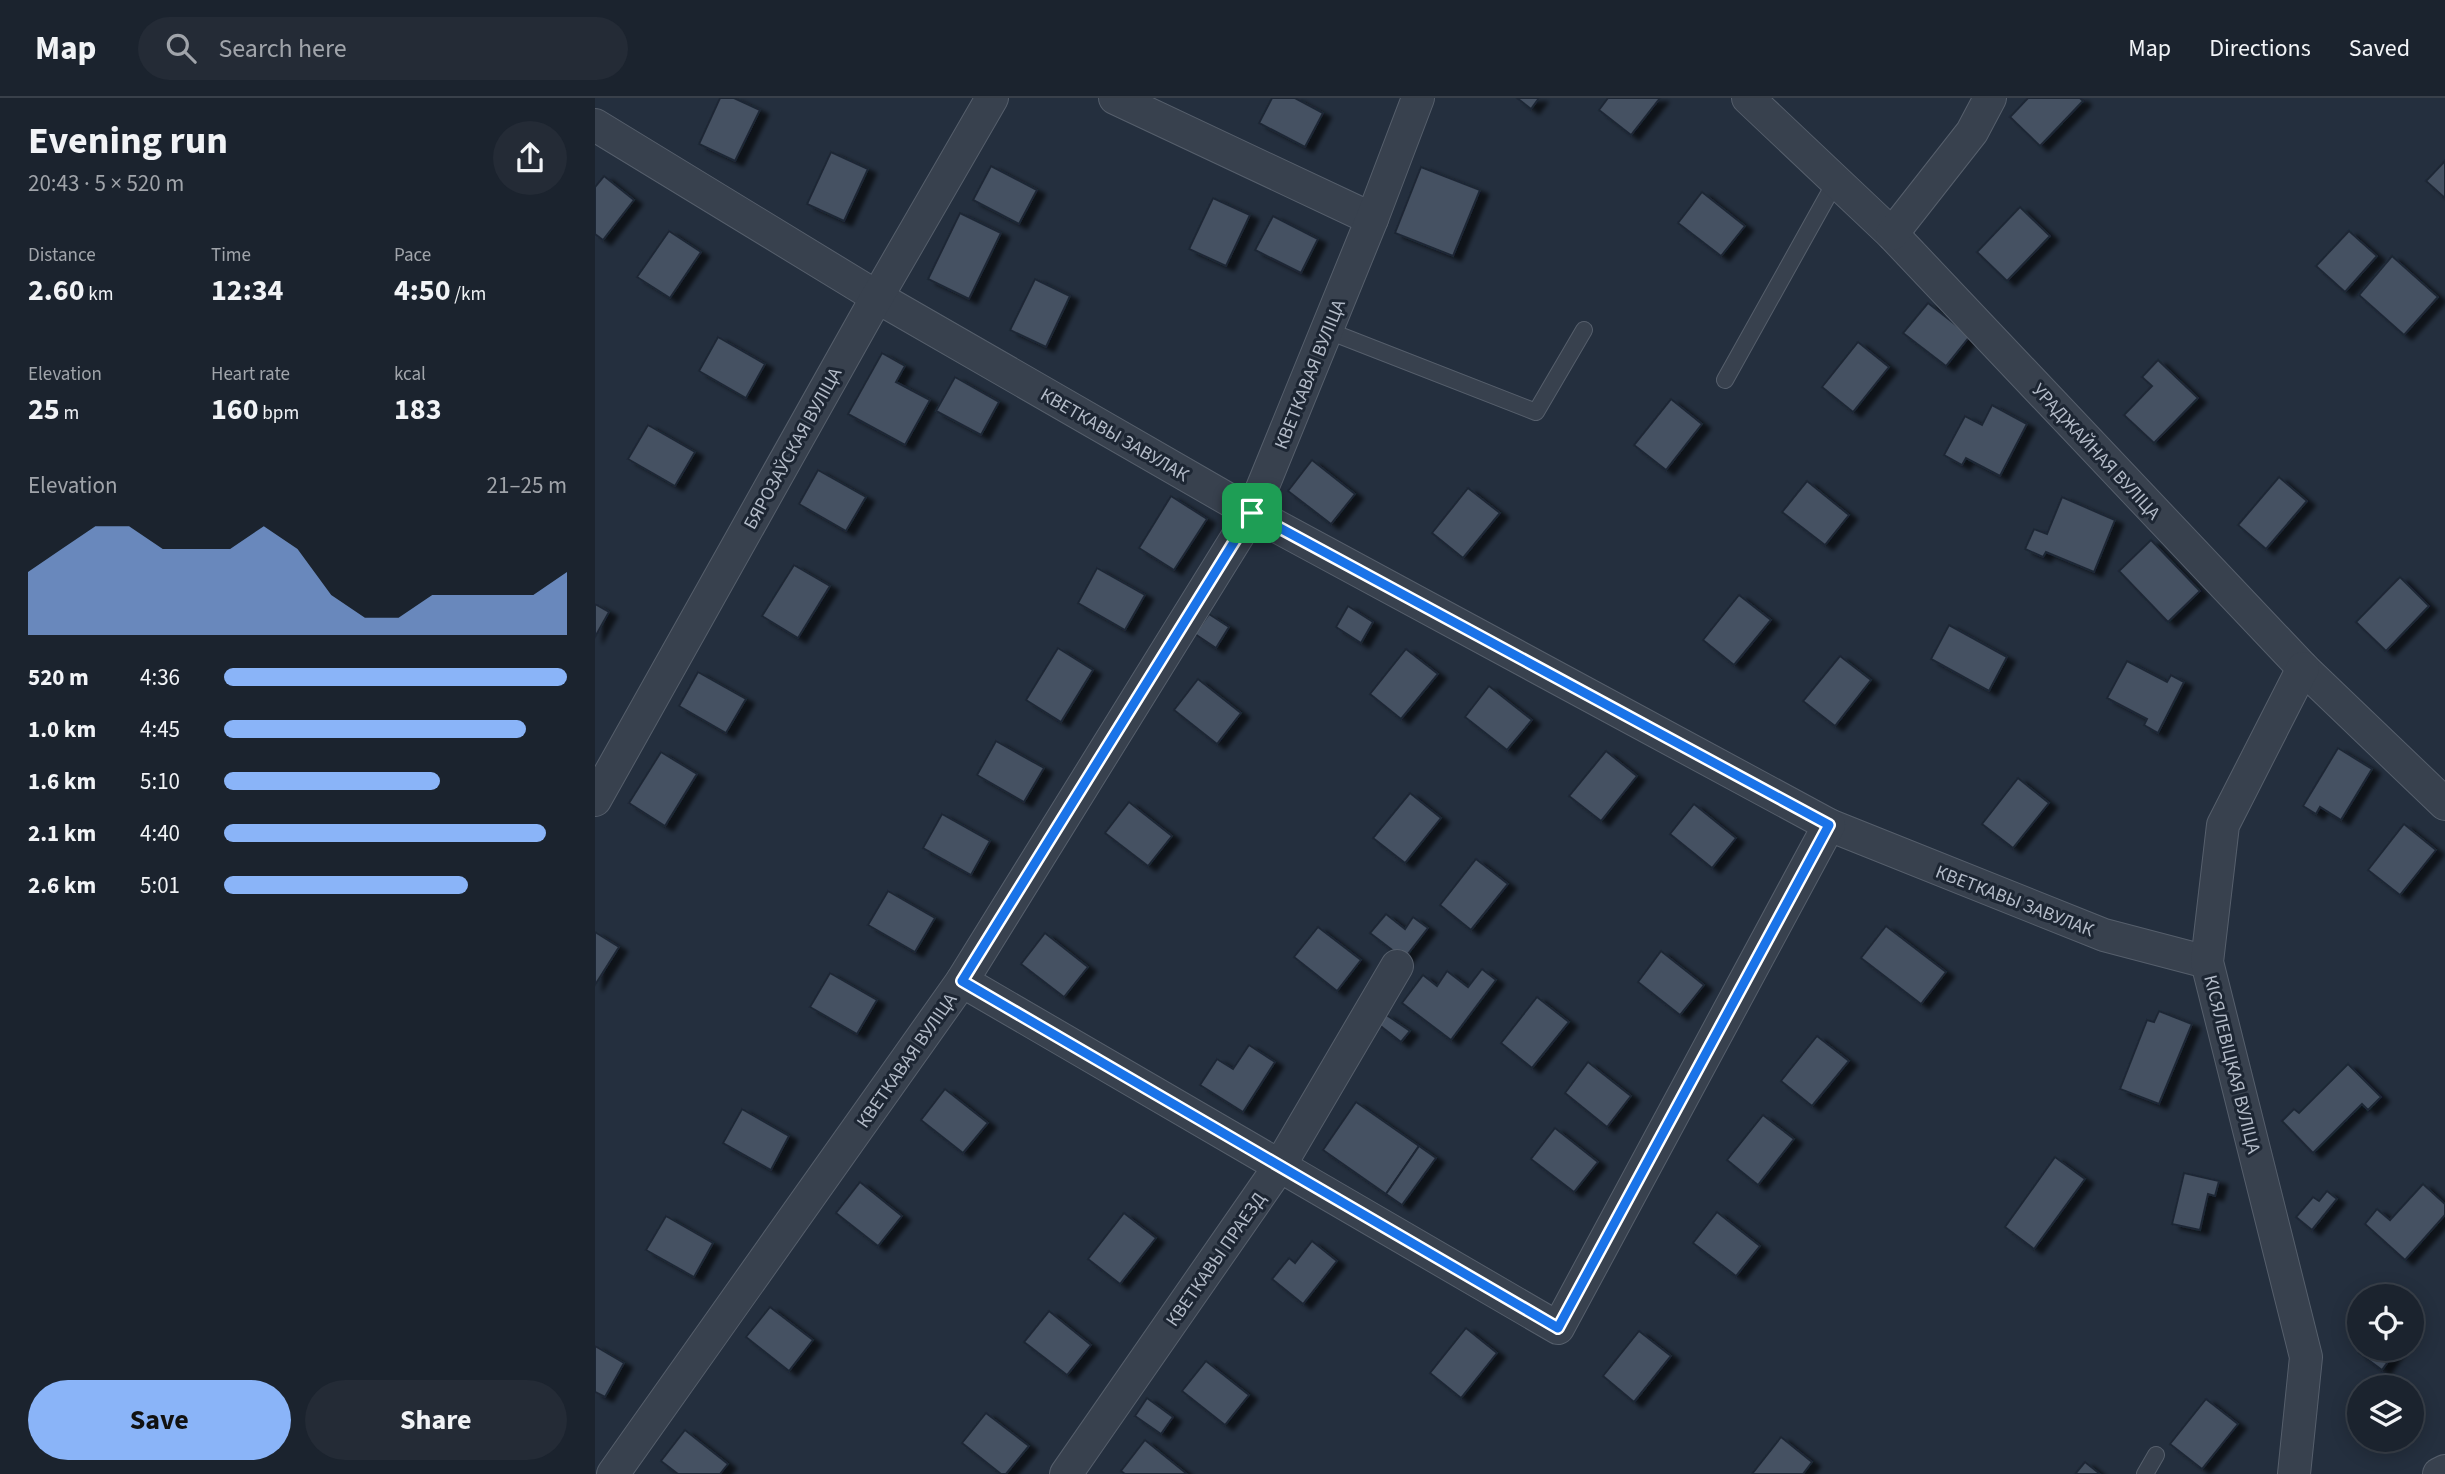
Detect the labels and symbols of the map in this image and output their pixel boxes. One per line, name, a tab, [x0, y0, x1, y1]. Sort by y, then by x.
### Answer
street label: КВЕТКАВАЯ ВУЛІЦА	[1268, 295, 1353, 453]
street label: БЯРОЗАЎСКАЯ ВУЛІЦА	[737, 362, 849, 535]
street label: УРАДЖАЙНАЯ ВУЛІЦА	[2025, 378, 2167, 527]
street label: КВЕТКАВЫ ЗАВУЛАК	[1035, 382, 1194, 489]
pin	[1222, 483, 1282, 543]
street label: КВЕТКАВЫ ЗАВУЛАК	[1931, 859, 2098, 944]
street label: КІСЯЛЕВІЦКАЯ ВУЛІЦА	[2196, 972, 2267, 1157]
street label: КВЕТКАВАЯ ВУЛІЦА	[850, 987, 964, 1134]
street label: КВЕТКАВЫ ПРАЕЗД	[1160, 1187, 1273, 1332]

